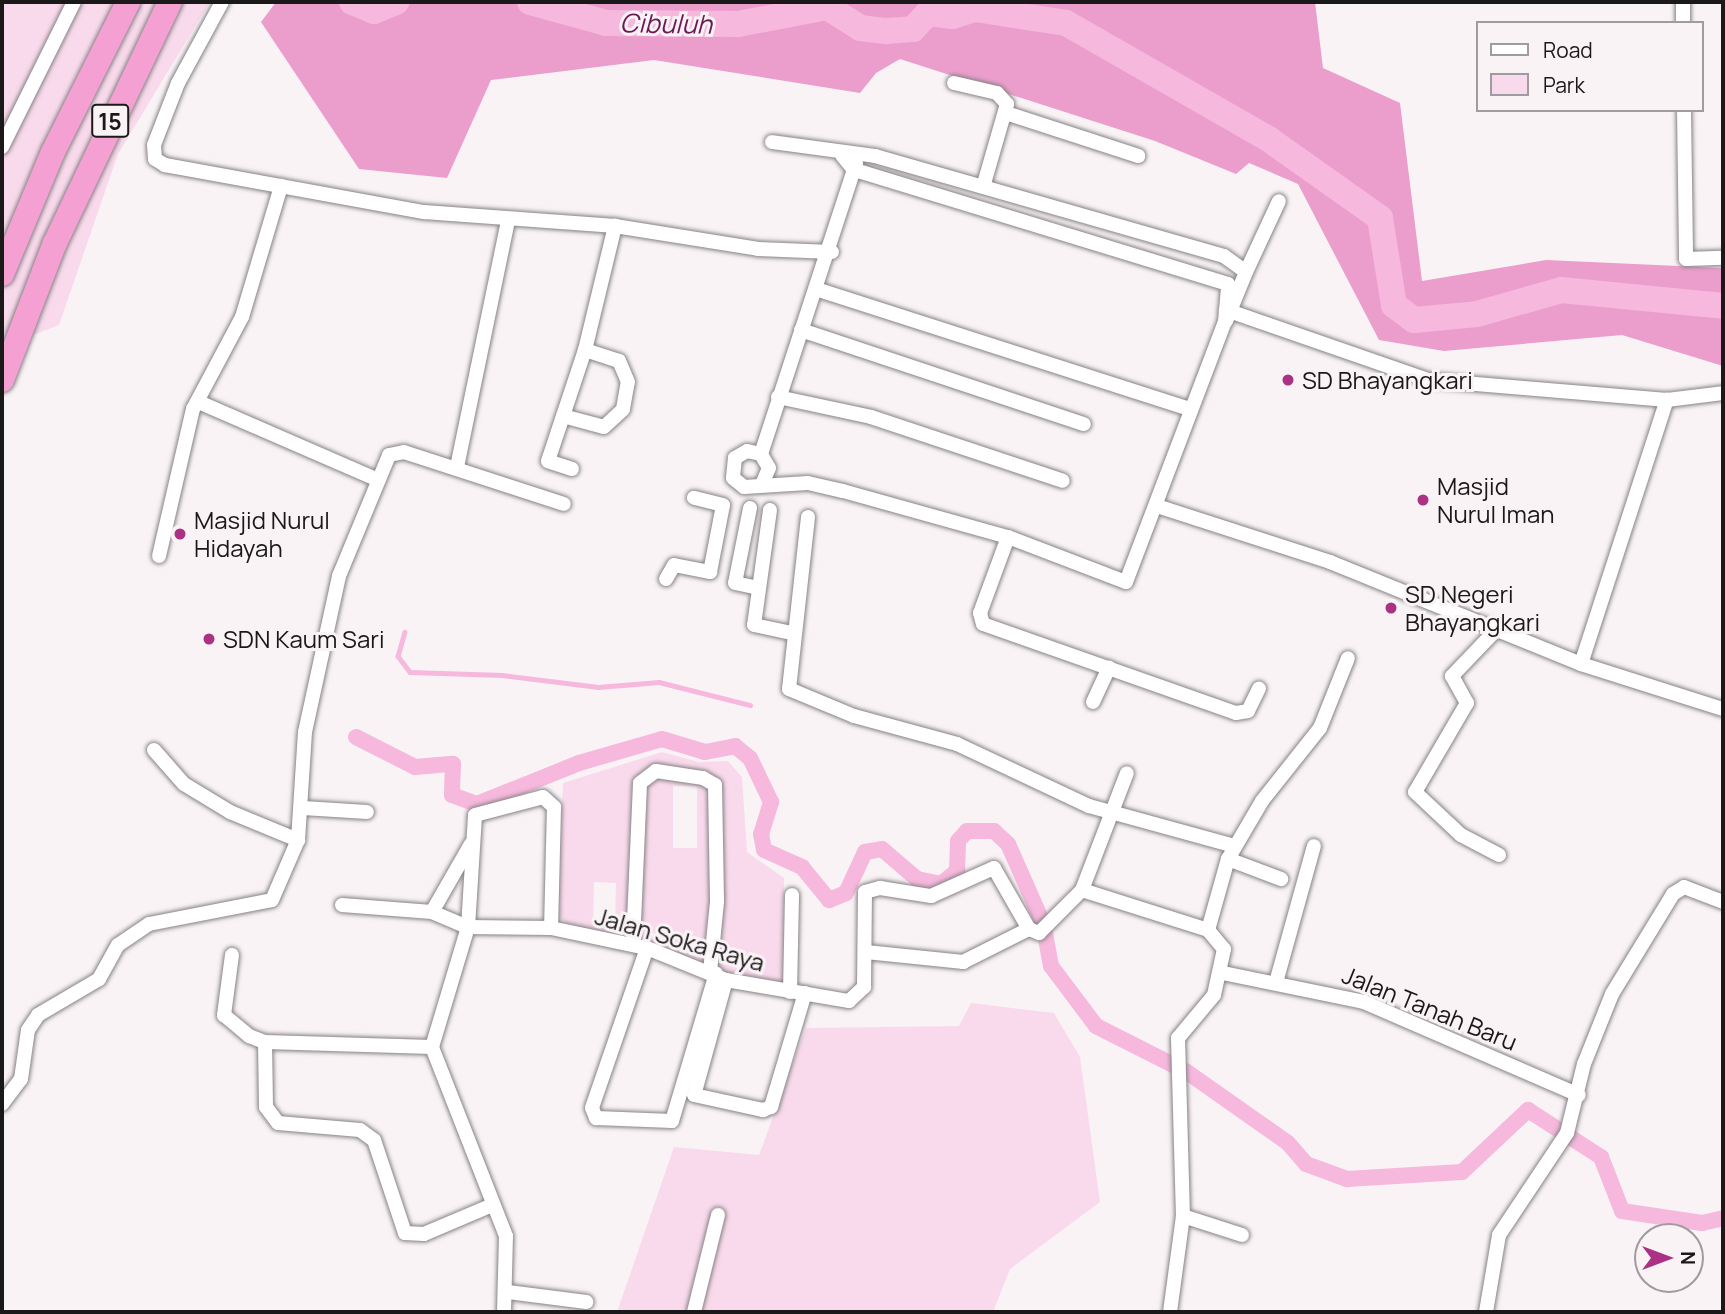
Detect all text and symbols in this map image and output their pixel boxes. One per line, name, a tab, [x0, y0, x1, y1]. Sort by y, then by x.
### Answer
water label: Cibuluh	[620, 8, 712, 40]
legend	[1476, 21, 1704, 112]
text: Road	[1543, 36, 1593, 64]
text: Park	[1543, 71, 1585, 99]
road number: 15	[91, 102, 129, 140]
place label: SD Bhayangkari	[1302, 366, 1473, 394]
marker: SD Bhayangkari	[1280, 372, 1296, 388]
place label: Masjid Nurul Iman	[1437, 472, 1555, 528]
marker: Masjid Nurul Iman	[1415, 492, 1431, 508]
place label: Masjid Nurul Hidayah	[194, 506, 330, 562]
marker: Masjid Nurul Hidayah	[172, 526, 188, 542]
place label: SD Negeri Bhayangkari	[1405, 580, 1540, 636]
marker: SD Negeri Bhayangkari	[1383, 600, 1399, 616]
place label: SDN Kaum Sari	[223, 625, 385, 653]
marker: SDN Kaum Sari	[201, 631, 217, 647]
street label: Jalan Soka Raya	[592, 901, 768, 977]
street label: Jalan Tanah Baru	[1338, 960, 1522, 1056]
north arrow	[1634, 1223, 1704, 1293]
text: N	[1675, 1251, 1701, 1265]

